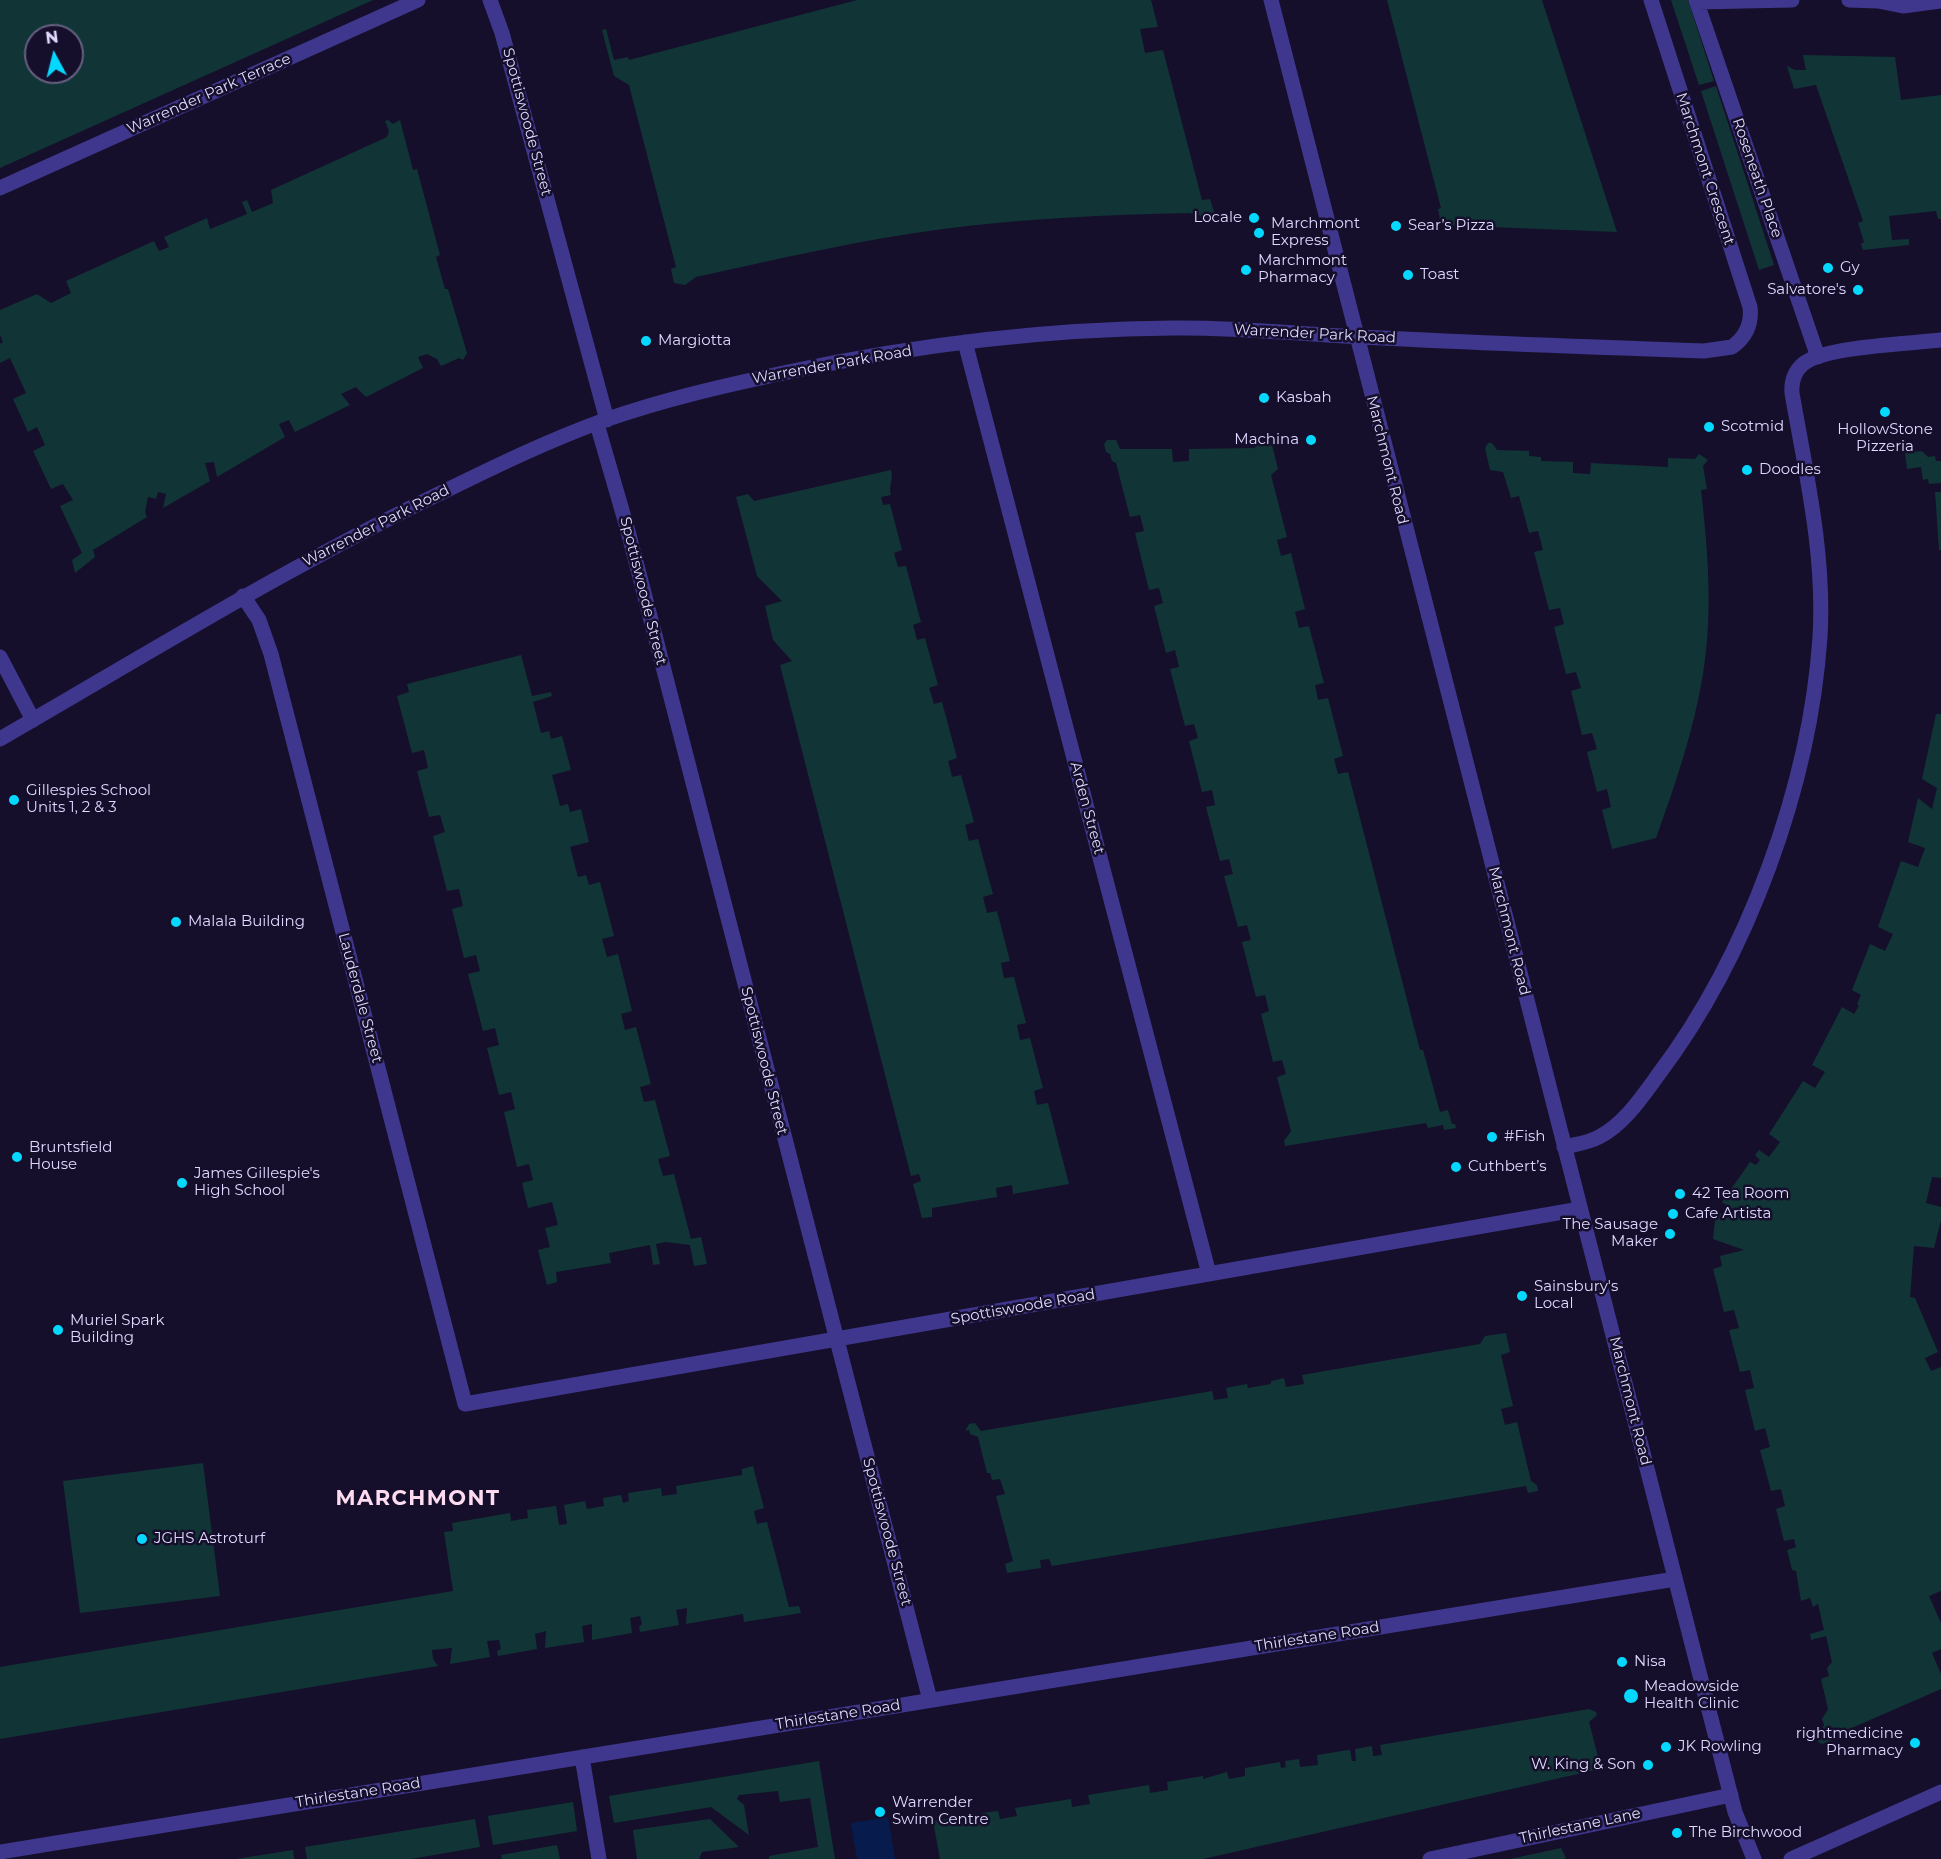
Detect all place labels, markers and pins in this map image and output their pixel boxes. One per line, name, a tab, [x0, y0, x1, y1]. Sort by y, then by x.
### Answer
place label: Locale	[1193, 209, 1242, 227]
marker: Locale	[1247, 211, 1261, 225]
place label: Marchmont Express	[1271, 215, 1360, 250]
place label: Sear’s Pizza	[1408, 217, 1495, 235]
marker: Sear’s Pizza	[1389, 219, 1403, 233]
marker: Marchmont Express	[1252, 226, 1266, 240]
place label: Marchmont Pharmacy	[1258, 252, 1347, 287]
place label: Gy	[1840, 259, 1860, 277]
marker: Gy	[1821, 261, 1835, 275]
marker: Marchmont Pharmacy	[1239, 263, 1253, 277]
place label: Toast	[1420, 266, 1459, 284]
marker: Toast	[1401, 268, 1415, 282]
place label: Salvatore's	[1767, 281, 1846, 299]
marker: Salvatore's	[1851, 283, 1865, 297]
place label: Margiotta	[658, 332, 731, 350]
marker: Margiotta	[639, 334, 653, 348]
place label: Kasbah	[1276, 389, 1332, 407]
marker: Kasbah	[1257, 391, 1271, 405]
marker: HollowStone Pizzeria	[1878, 405, 1892, 419]
place label: Scotmid	[1721, 418, 1784, 436]
marker: Scotmid	[1702, 420, 1716, 434]
place label: HollowStone Pizzeria	[1837, 421, 1933, 456]
place label: Machina	[1234, 431, 1299, 449]
marker: Machina	[1304, 433, 1318, 447]
place label: Doodles	[1759, 461, 1821, 479]
marker: Doodles	[1740, 463, 1754, 477]
place label: Gillespies School Units 1, 2 & 3	[26, 782, 151, 817]
marker: Gillespies School Units 1, 2 & 3	[7, 793, 21, 807]
place label: Malala Building	[188, 913, 305, 931]
marker: Malala Building	[169, 915, 183, 929]
place label: #Fish	[1504, 1128, 1545, 1146]
marker: #Fish	[1485, 1130, 1499, 1144]
place label: Bruntsfield House	[29, 1139, 112, 1174]
marker: Bruntsfield House	[10, 1150, 24, 1164]
place label: Cuthbert’s	[1468, 1158, 1546, 1176]
marker: Cuthbert’s	[1449, 1160, 1463, 1174]
place label: James Gillespie's High School	[194, 1165, 320, 1200]
marker: James Gillespie's High School	[175, 1176, 189, 1190]
place label: 42 Tea Room	[1692, 1185, 1789, 1203]
marker: 42 Tea Room	[1673, 1187, 1687, 1201]
place label: Cafe Artista	[1685, 1205, 1771, 1223]
marker: Cafe Artista	[1666, 1207, 1680, 1221]
place label: The Sausage Maker	[1563, 1216, 1658, 1251]
marker: The Sausage Maker	[1663, 1227, 1677, 1241]
place label: Sainsbury's Local	[1534, 1278, 1618, 1313]
marker: Sainsbury's Local	[1515, 1289, 1529, 1303]
place label: Muriel Spark Building	[70, 1312, 164, 1347]
marker: Muriel Spark Building	[51, 1323, 65, 1337]
place label: JGHS Astroturf	[154, 1530, 265, 1548]
marker: JGHS Astroturf	[135, 1532, 149, 1546]
place label: Nisa	[1634, 1653, 1666, 1671]
marker: Nisa	[1615, 1655, 1629, 1669]
place label: Meadowside Health Clinic	[1644, 1678, 1739, 1713]
marker: Meadowside Health Clinic	[1622, 1687, 1640, 1705]
place label: rightmedicine Pharmacy	[1796, 1725, 1903, 1760]
marker: rightmedicine Pharmacy	[1908, 1736, 1922, 1750]
place label: JK Rowling	[1678, 1738, 1762, 1756]
marker: JK Rowling	[1659, 1740, 1673, 1754]
place label: W. King & Son	[1531, 1756, 1636, 1774]
marker: W. King & Son	[1641, 1758, 1655, 1772]
place label: Warrender Swim Centre	[892, 1794, 989, 1829]
marker: Warrender Swim Centre	[873, 1805, 887, 1819]
place label: The Birchwood	[1689, 1824, 1802, 1842]
marker: The Birchwood	[1670, 1826, 1684, 1840]

